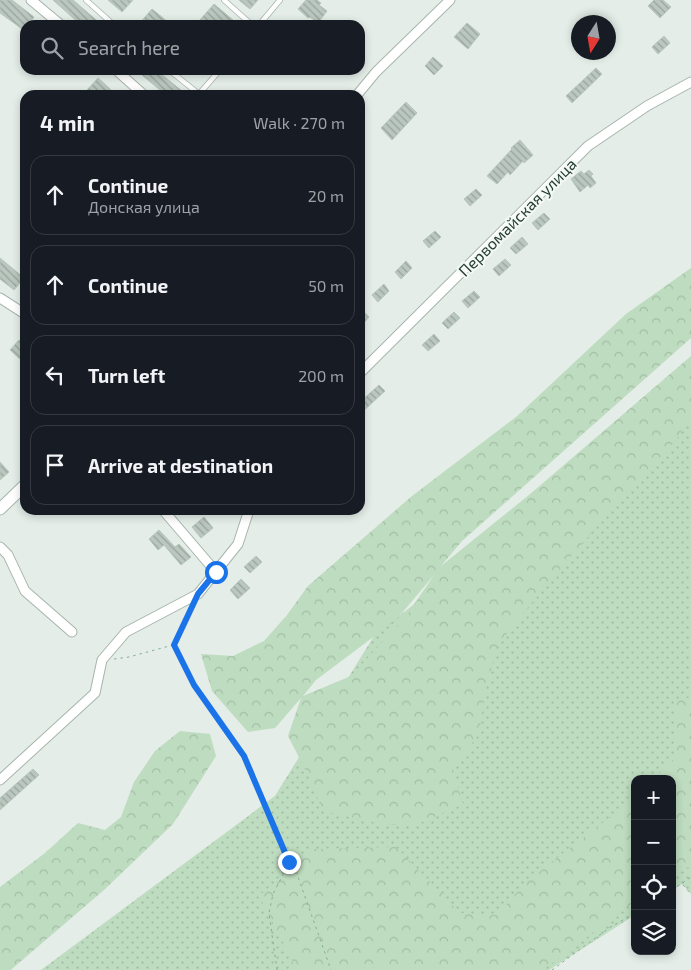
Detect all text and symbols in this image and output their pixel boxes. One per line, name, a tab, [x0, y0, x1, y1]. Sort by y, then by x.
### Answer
north arrow	[571, 15, 616, 60]
search box	[20, 20, 365, 75]
icon: search	[38, 34, 66, 62]
text: Search here	[78, 36, 180, 59]
text: 4 min	[40, 110, 95, 135]
text: Walk · 270 m	[253, 113, 345, 132]
street label: Первомайская улица	[454, 154, 581, 281]
text: Continue	[88, 174, 168, 197]
icon: ahead	[41, 181, 69, 209]
text: 20 m	[308, 186, 344, 205]
text: Донская улица	[88, 197, 200, 216]
icon: ahead	[41, 271, 69, 299]
text: Continue	[88, 274, 168, 297]
text: 50 m	[308, 276, 344, 295]
icon: left	[41, 361, 69, 389]
text: Turn left	[88, 364, 165, 387]
text: 200 m	[298, 366, 344, 385]
icon: arrive	[41, 451, 69, 479]
text: Arrive at destination	[88, 454, 273, 477]
route start	[205, 561, 228, 584]
map controls	[631, 775, 676, 955]
button: +	[631, 775, 676, 820]
button: −	[631, 820, 676, 865]
route end	[278, 851, 301, 874]
button: locate	[631, 865, 676, 910]
button: layers	[631, 910, 676, 955]

